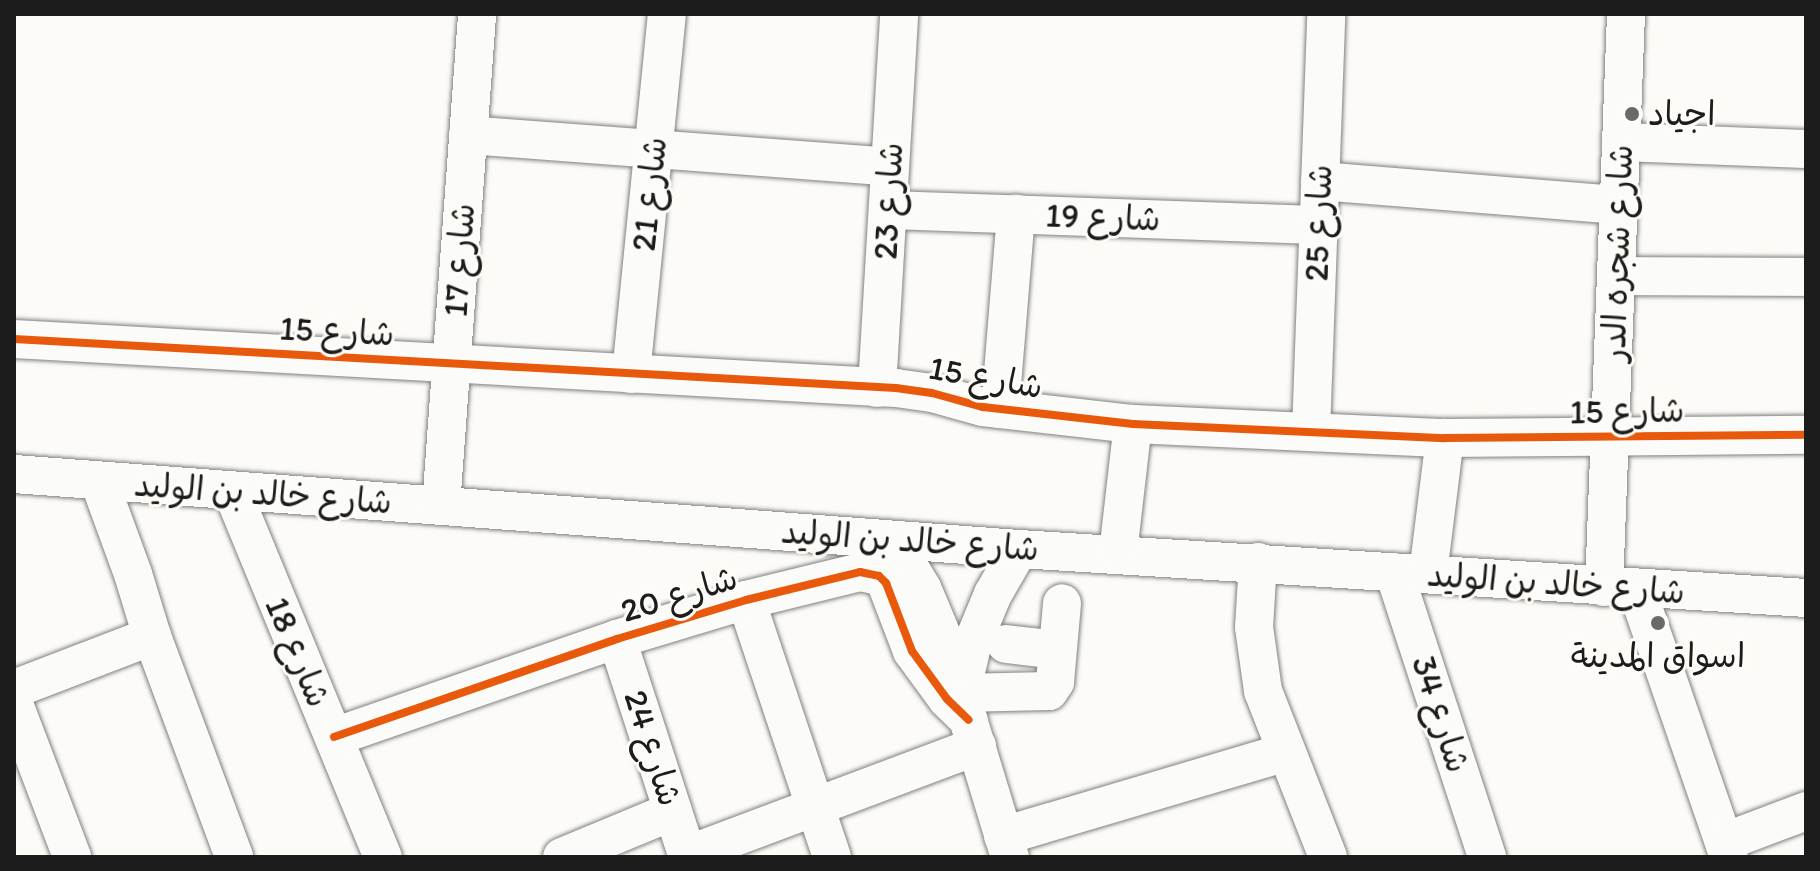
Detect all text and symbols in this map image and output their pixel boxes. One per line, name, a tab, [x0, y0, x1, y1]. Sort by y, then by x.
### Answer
place label: اجياد	[1648, 94, 1716, 134]
marker: اجياد	[1623, 105, 1641, 123]
street label: شارع 21	[623, 135, 675, 253]
street label: شارع 23	[865, 141, 911, 261]
street label: شارع شجره الدر	[1593, 144, 1641, 362]
street label: شارع 25	[1296, 164, 1340, 282]
street label: شارع 19	[1045, 195, 1161, 239]
street label: شارع 17	[435, 202, 483, 318]
street label: شارع 15	[279, 308, 395, 354]
street label: شارع 15	[926, 347, 1046, 407]
street label: شارع 15	[1569, 390, 1685, 432]
street label: شارع خالد بن الوليد	[133, 464, 393, 522]
street label: شارع خالد بن الوليد	[780, 511, 1040, 569]
street label: شارع خالد بن الوليد	[1426, 554, 1686, 612]
street label: شارع 20	[616, 557, 742, 631]
street label: شارع 18	[257, 591, 339, 713]
marker: اسواق المدينة	[1649, 614, 1667, 632]
place label: اسواق المدينة	[1571, 636, 1745, 676]
street label: شارع 34	[1403, 651, 1479, 777]
street label: شارع 24	[615, 685, 691, 811]

